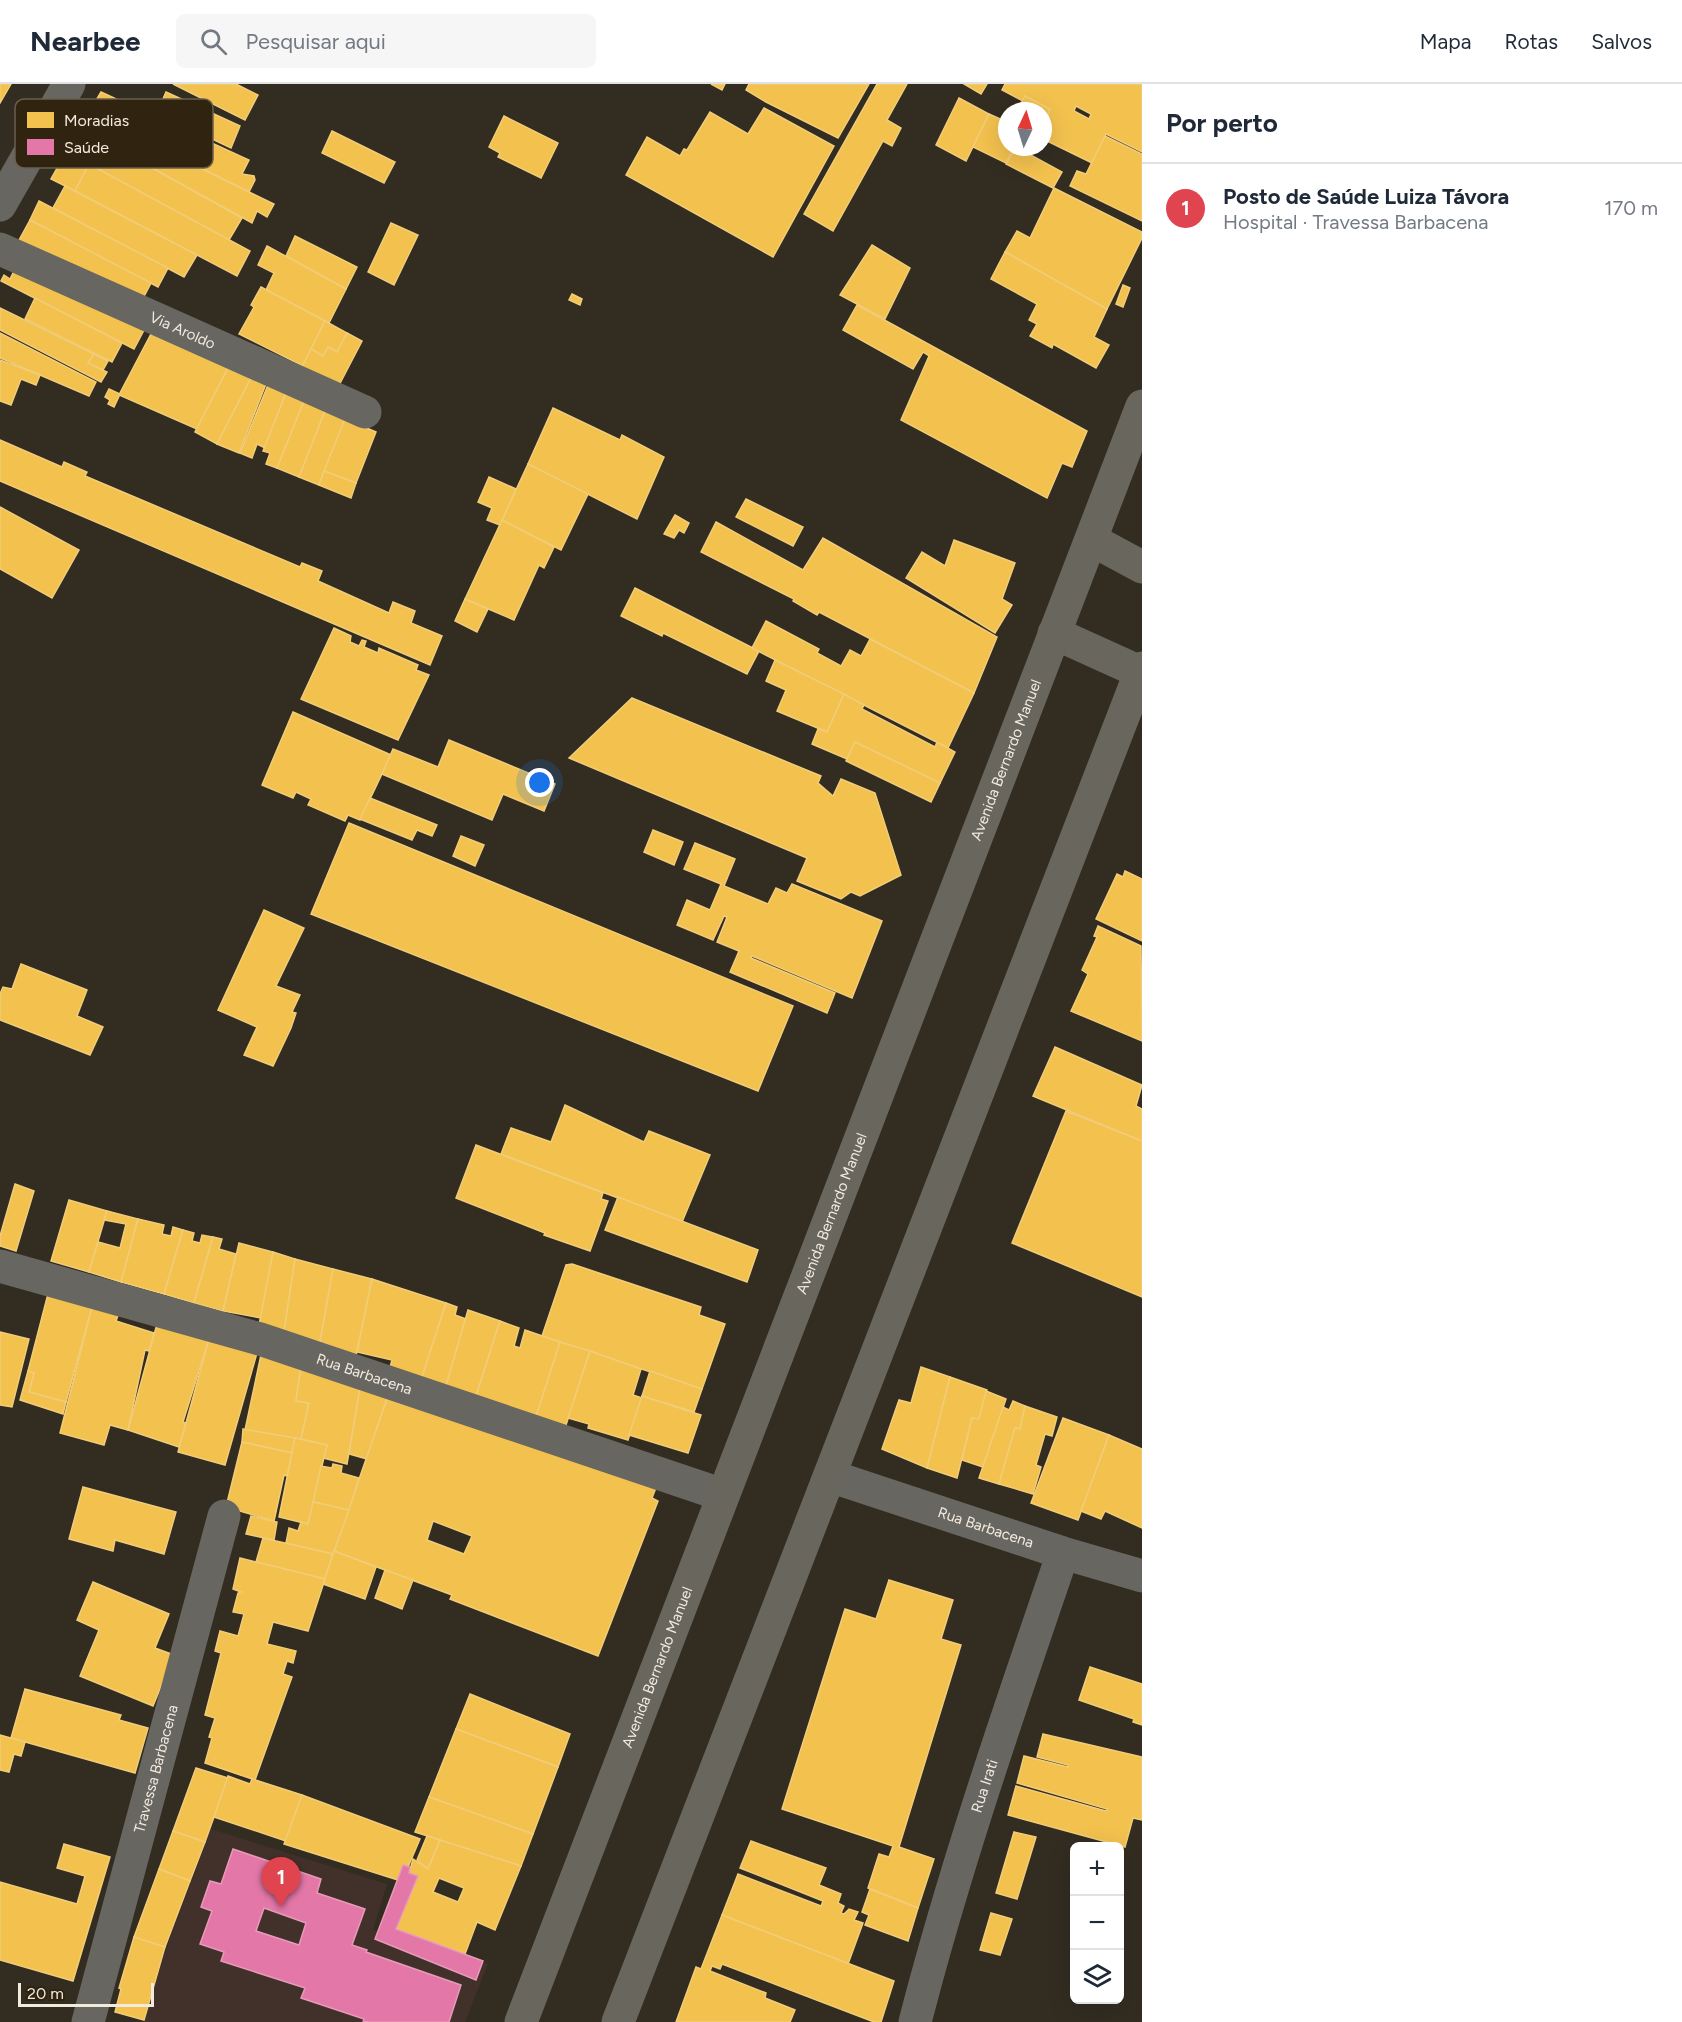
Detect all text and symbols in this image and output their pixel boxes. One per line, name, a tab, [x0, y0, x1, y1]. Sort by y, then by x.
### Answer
search box	[176, 14, 596, 68]
text: Nearbee	[30, 24, 140, 58]
icon: search	[197, 25, 230, 58]
text: Pesquisar aqui	[245, 28, 386, 55]
text: Mapa	[1420, 29, 1471, 54]
text: Rotas	[1504, 29, 1558, 54]
text: Salvos	[1591, 29, 1652, 54]
legend	[15, 99, 213, 168]
north arrow	[998, 102, 1052, 156]
text: Por perto	[1166, 107, 1278, 139]
text: Moradias	[64, 111, 129, 130]
text: Saúde	[64, 138, 109, 157]
text: Posto de Saúde Luiza Távora	[1223, 183, 1509, 210]
text: 1	[1181, 196, 1190, 220]
text: 170 m	[1604, 196, 1658, 220]
text: Hospital · Travessa Barbacena	[1223, 210, 1488, 234]
street label: Via Aroldo	[147, 308, 219, 353]
street label: Avenida Bernardo Manuel	[967, 677, 1045, 843]
your location	[525, 768, 554, 797]
street label: Avenida Bernardo Manuel	[793, 1130, 871, 1297]
street label: Rua Barbacena	[314, 1350, 414, 1399]
street label: Rua Barbacena	[935, 1503, 1036, 1552]
street label: Avenida Bernardo Manuel	[618, 1584, 696, 1750]
street label: Travessa Barbacena	[130, 1703, 182, 1835]
street label: Rua Irati	[967, 1757, 1002, 1815]
map controls	[1070, 1842, 1124, 2004]
button: +	[1070, 1842, 1124, 1896]
pin: 1	[262, 1858, 300, 1907]
button: −	[1070, 1896, 1124, 1950]
button: layers	[1070, 1950, 1124, 2004]
scale bar	[18, 1980, 154, 2008]
text: 20 m	[27, 1984, 64, 2003]

